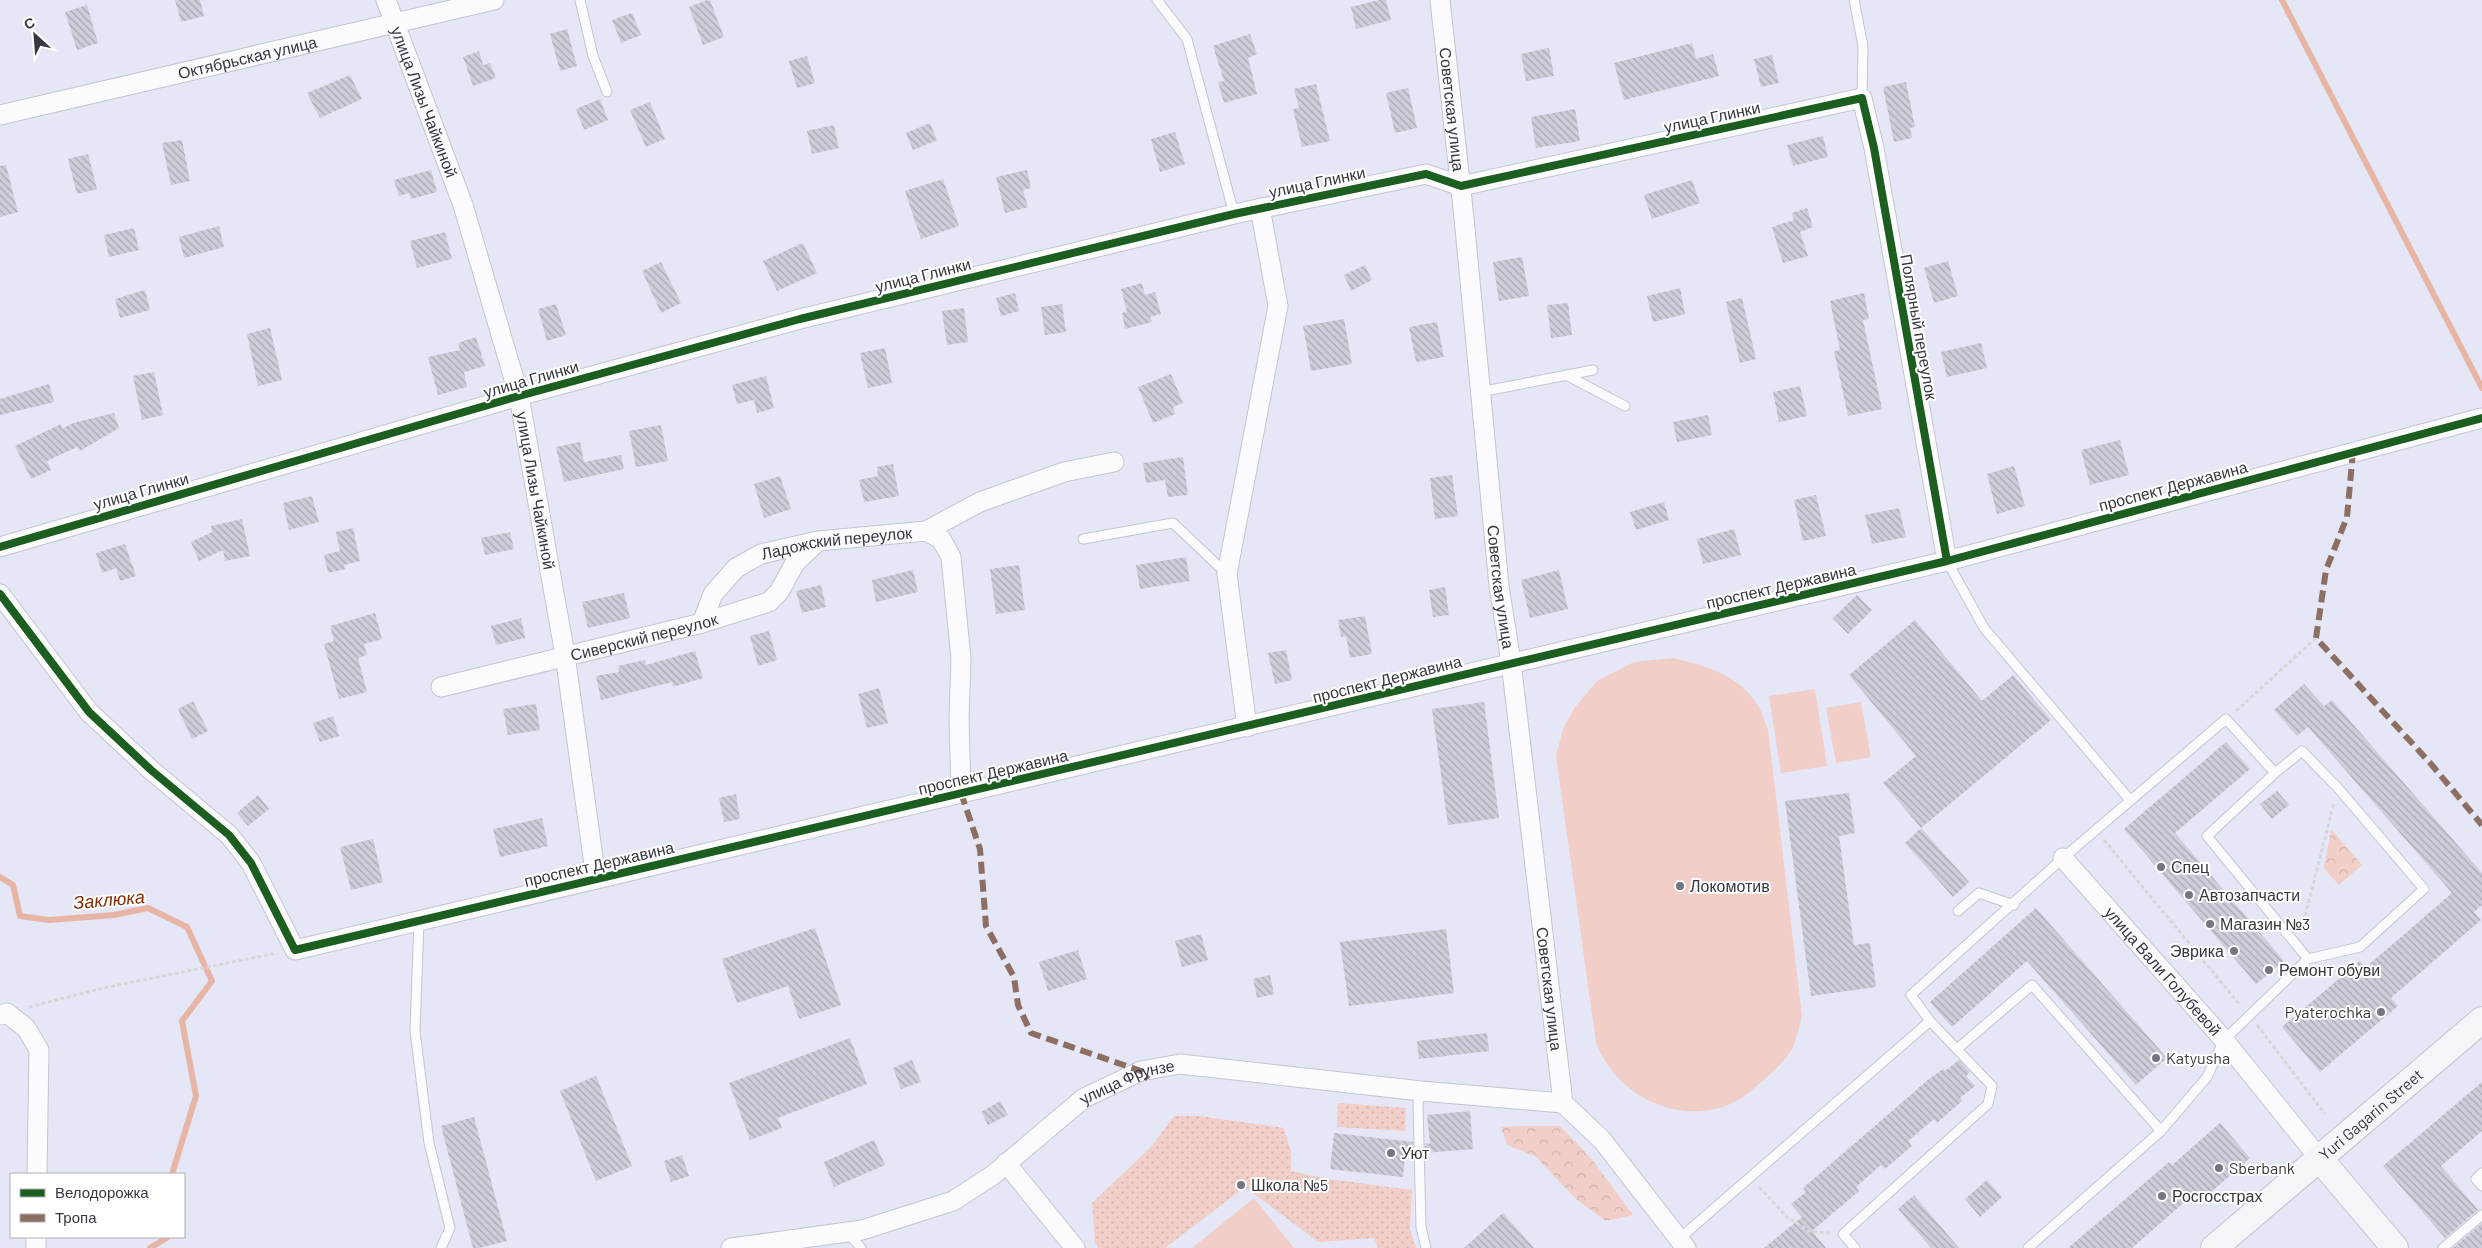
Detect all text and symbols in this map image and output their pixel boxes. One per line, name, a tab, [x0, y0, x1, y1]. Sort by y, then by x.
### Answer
north arrow	[10, 10, 60, 60]
text: С	[21, 13, 37, 33]
street label: улица Лизы Чайкиной	[388, 24, 462, 180]
street label: Октябрьская улица	[176, 32, 319, 82]
street label: Советская улица	[1436, 46, 1469, 172]
street label: улица Глинки	[1662, 97, 1762, 136]
street label: улица Глинки	[1267, 162, 1367, 201]
street label: улица Глинки	[873, 253, 973, 296]
street label: Полярный переулок	[1897, 253, 1942, 402]
street label: улица Глинки	[481, 356, 581, 401]
street label: улица Лизы Чайкиной	[513, 410, 560, 571]
street label: проспект Державина	[2096, 456, 2249, 515]
street label: улица Глинки	[91, 468, 191, 513]
street label: Ладожский переулок	[759, 522, 914, 563]
street label: Советская улица	[1484, 524, 1519, 650]
street label: проспект Державина	[1704, 559, 1858, 612]
street label: Сиверский переулок	[568, 608, 721, 664]
street label: проспект Державина	[1310, 651, 1464, 706]
street label: проспект Державина	[916, 745, 1070, 798]
street label: проспект Державина	[522, 837, 676, 890]
place label: Спец	[2171, 857, 2209, 876]
marker: Спец	[2155, 861, 2167, 873]
place label: Локомотив	[1690, 876, 1770, 895]
marker: Локомотив	[1674, 880, 1686, 892]
water label: Заклюка	[72, 885, 146, 913]
place label: Автозапчасти	[2199, 885, 2300, 904]
marker: Автозапчасти	[2183, 889, 2195, 901]
street label: улица Вали Голубевой	[2101, 902, 2226, 1039]
place label: Магазин №3	[2220, 914, 2310, 933]
marker: Магазин №3	[2204, 918, 2216, 930]
street label: Советская улица	[1533, 926, 1567, 1052]
place label: Эврика	[2170, 941, 2224, 960]
marker: Эврика	[2228, 945, 2240, 957]
place label: Ремонт обуви	[2279, 960, 2380, 979]
marker: Ремонт обуви	[2263, 964, 2275, 976]
place label: Pyaterochka	[2285, 1002, 2371, 1021]
marker: Pyaterochka	[2375, 1006, 2387, 1018]
place label: Katyusha	[2166, 1048, 2230, 1067]
marker: Katyusha	[2150, 1052, 2162, 1064]
street label: улица Фрунзе	[1074, 1055, 1176, 1108]
street label: Yuri Gagarin Street	[2315, 1065, 2426, 1164]
place label: Уют	[1401, 1143, 1430, 1162]
marker: Уют	[1385, 1147, 1397, 1159]
place label: Sberbank	[2229, 1158, 2295, 1177]
marker: Sberbank	[2213, 1162, 2225, 1174]
legend	[10, 1173, 185, 1238]
place label: Школа №5	[1251, 1175, 1328, 1194]
marker: Школа №5	[1235, 1179, 1247, 1191]
text: Велодорожка	[55, 1183, 149, 1201]
place label: Росгосстрах	[2172, 1186, 2262, 1205]
marker: Росгосстрах	[2156, 1190, 2168, 1202]
text: Тропа	[55, 1208, 97, 1226]

